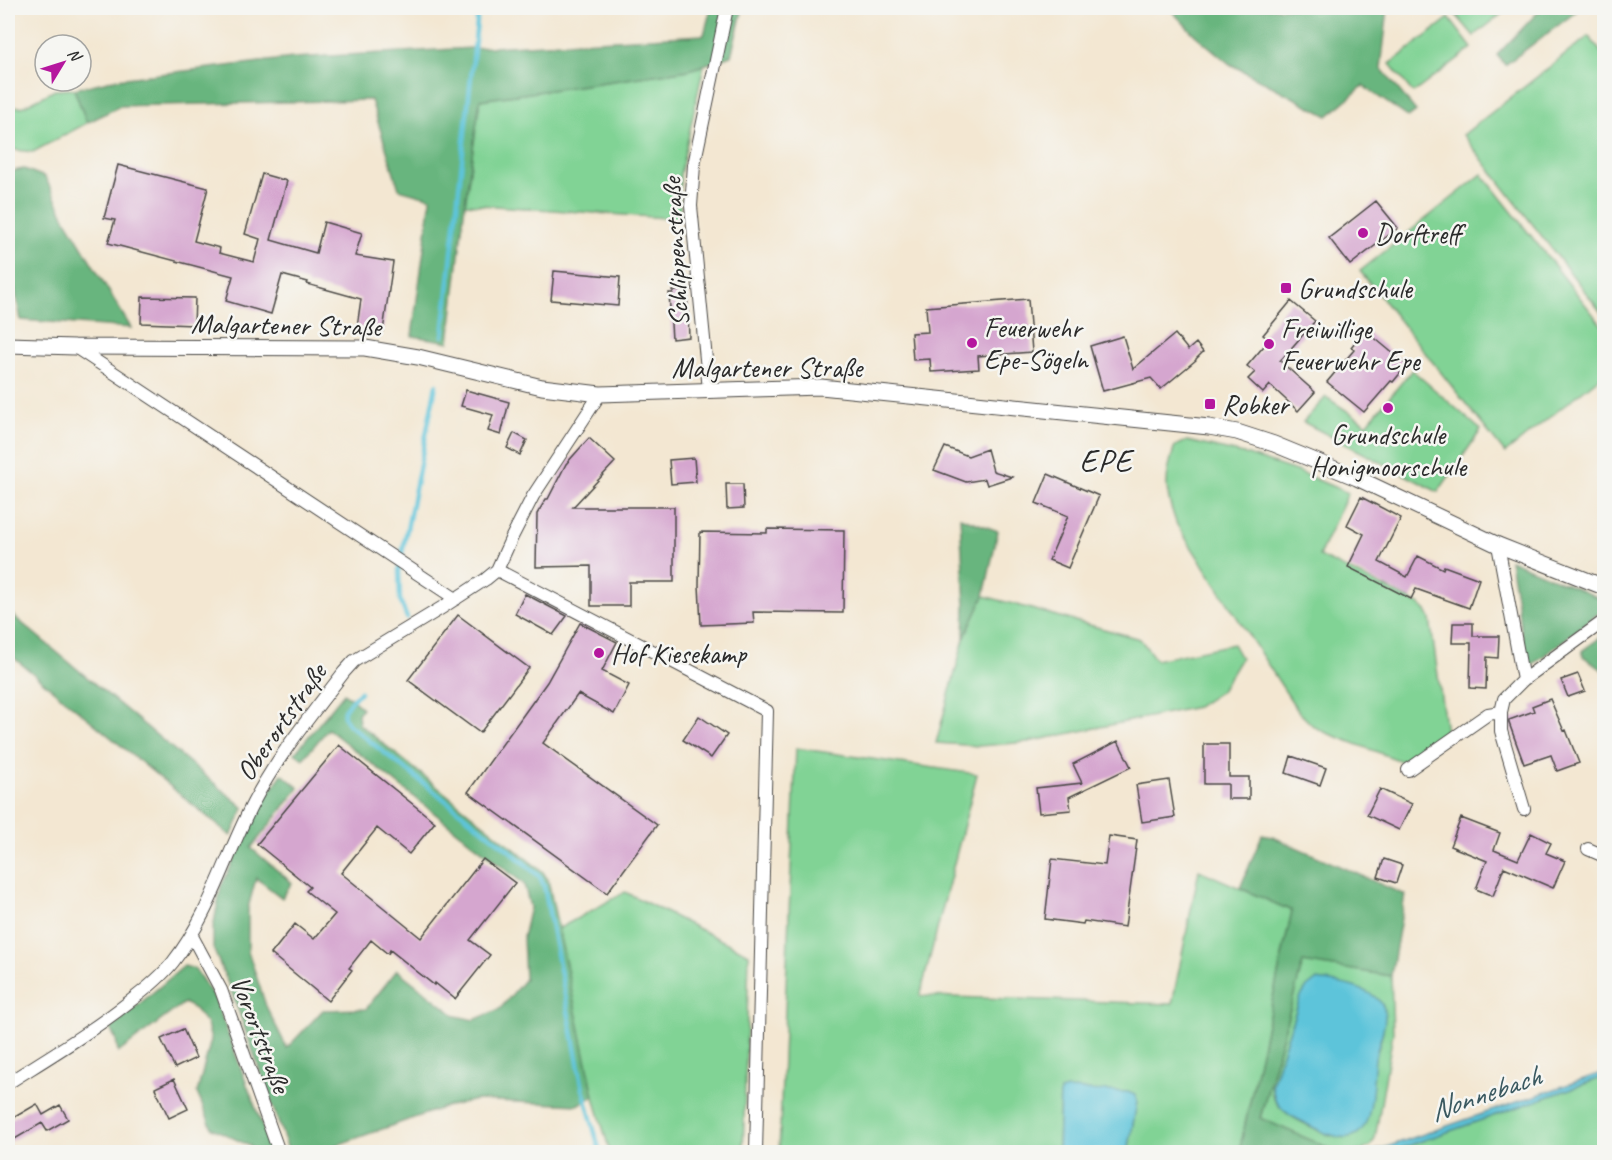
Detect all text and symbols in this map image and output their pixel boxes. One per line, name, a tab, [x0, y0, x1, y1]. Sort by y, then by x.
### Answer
north arrow	[33, 33, 93, 93]
text: N	[63, 44, 87, 67]
street label: Schlippenstraße	[654, 175, 696, 327]
place label: Dorftreff	[1375, 216, 1467, 251]
marker: Dorftreff	[1356, 226, 1370, 240]
place label: Grundschule	[1298, 271, 1414, 306]
marker: Grundschule	[1279, 281, 1293, 295]
street label: Malgartener Straße	[191, 306, 383, 344]
place label: Feuerwehr Epe-Sögeln	[984, 310, 1089, 377]
place label: Freiwillige Feuerwehr Epe	[1281, 311, 1421, 378]
marker: Feuerwehr Epe-Sögeln	[965, 336, 979, 350]
marker: Freiwillige Feuerwehr Epe	[1262, 337, 1276, 351]
street label: Malgartener Straße	[672, 350, 864, 385]
place label: Robker	[1222, 387, 1290, 422]
marker: Robker	[1203, 397, 1217, 411]
marker: Grundschule Honigmoorschule	[1381, 401, 1395, 415]
place label: Grundschule Honigmoorschule	[1310, 417, 1468, 484]
district label: EPE	[1079, 440, 1135, 481]
place label: Hof Kiesekamp	[611, 636, 748, 671]
marker: Hof Kiesekamp	[592, 646, 606, 660]
street label: Oberortstraße	[228, 655, 335, 787]
street label: Vorortstraße	[223, 970, 300, 1099]
water label: Nonnebach	[1424, 1056, 1548, 1130]

